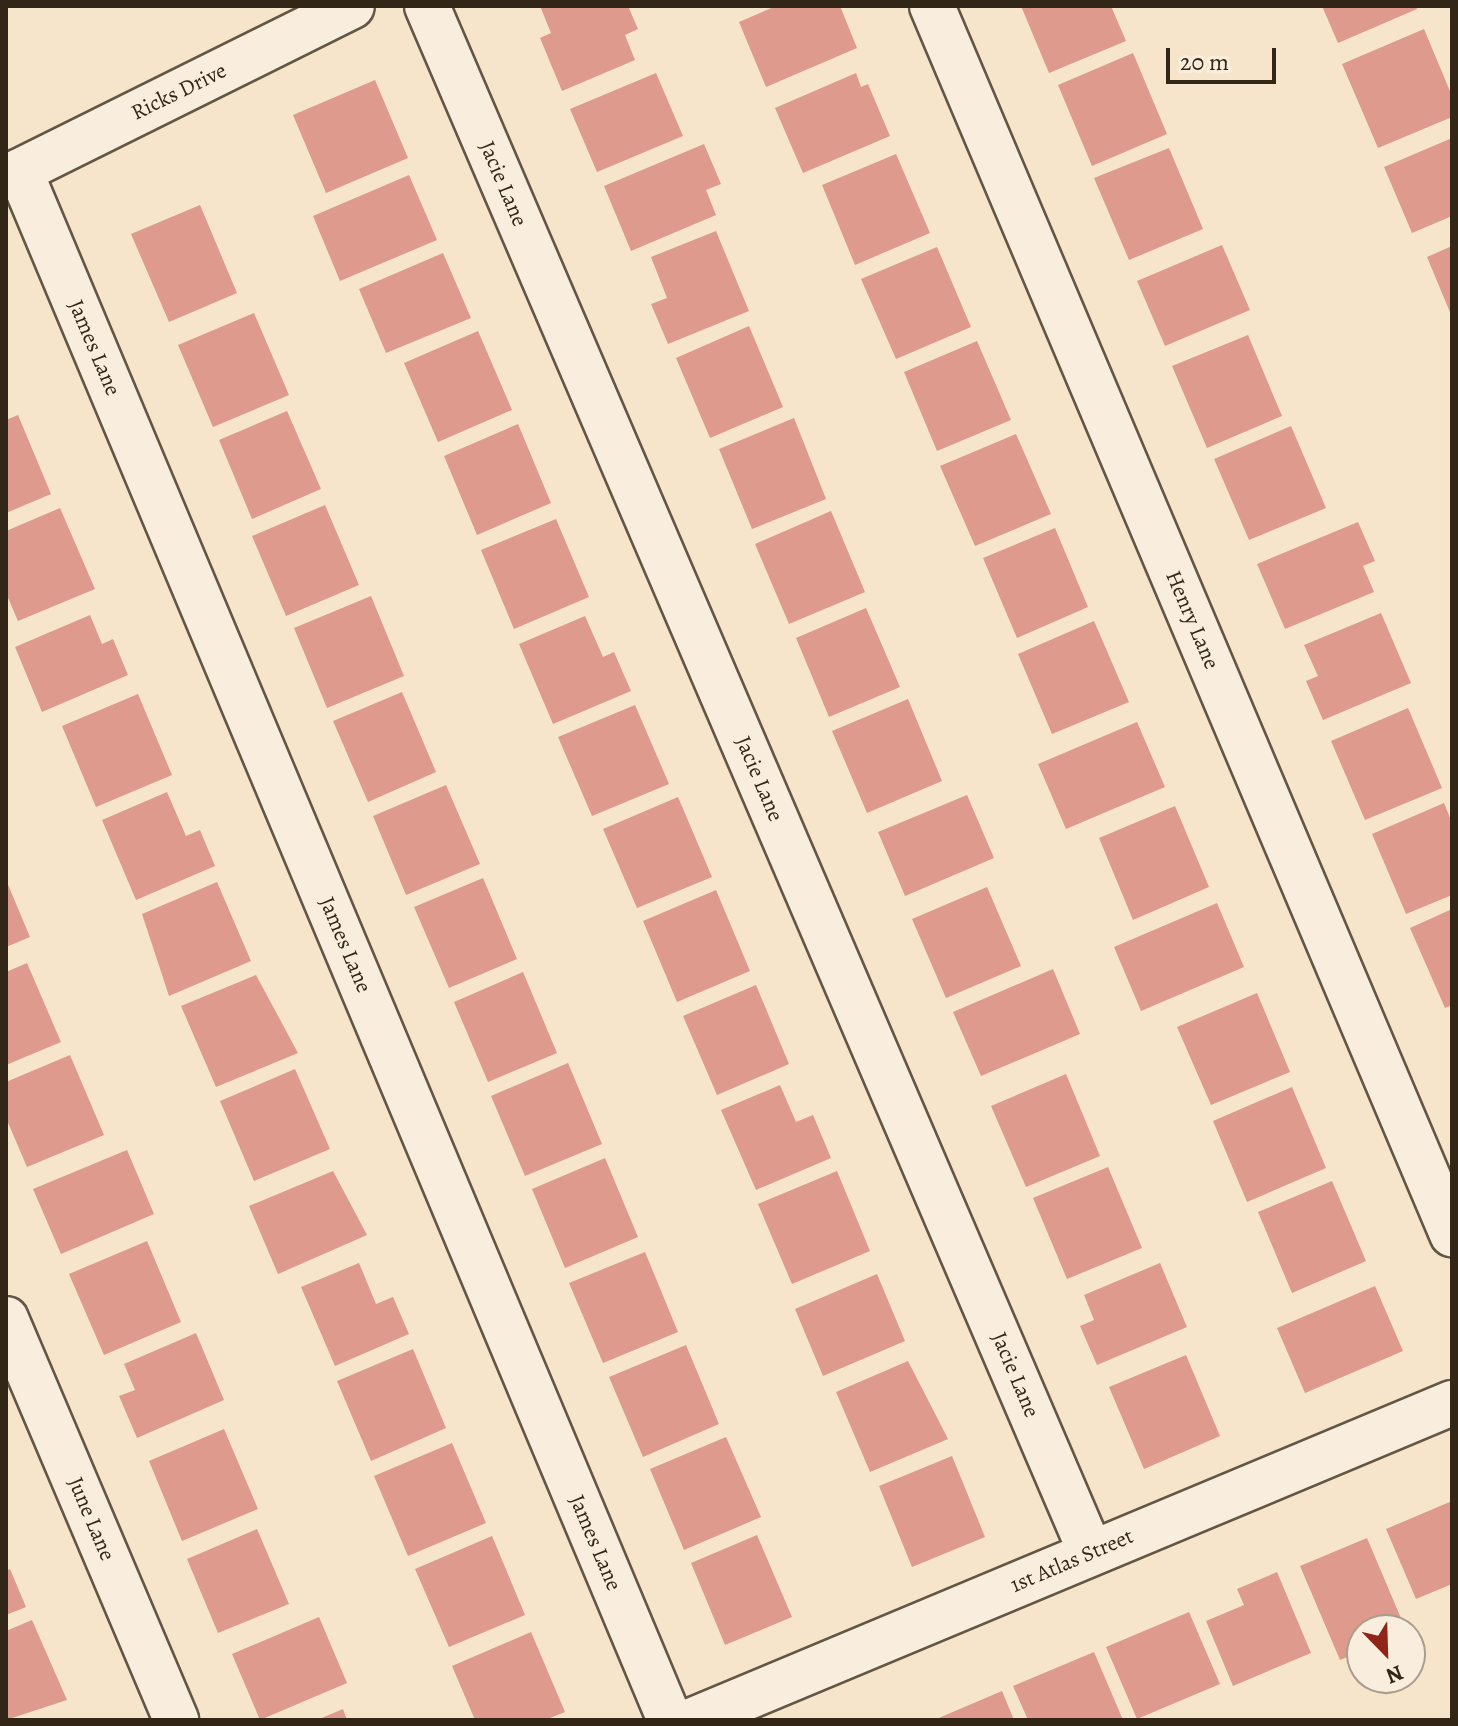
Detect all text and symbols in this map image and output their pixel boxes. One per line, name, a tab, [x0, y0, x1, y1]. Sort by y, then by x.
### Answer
scale bar	[1170, 32, 1280, 82]
text: 20 m	[1180, 46, 1229, 78]
street label: Ricks Drive	[127, 58, 231, 126]
street label: Jacie Lane	[473, 137, 533, 231]
street label: James Lane	[62, 296, 126, 400]
street label: Henry Lane	[1159, 567, 1225, 673]
street label: Jacie Lane	[729, 732, 789, 826]
street label: James Lane	[313, 893, 377, 997]
street label: Jacie Lane	[985, 1328, 1045, 1422]
street label: June Lane	[62, 1473, 120, 1565]
street label: James Lane	[563, 1491, 627, 1595]
street label: 1st Atlas Street	[1007, 1523, 1137, 1599]
north arrow	[1346, 1614, 1426, 1694]
text: N	[1381, 1657, 1408, 1691]

